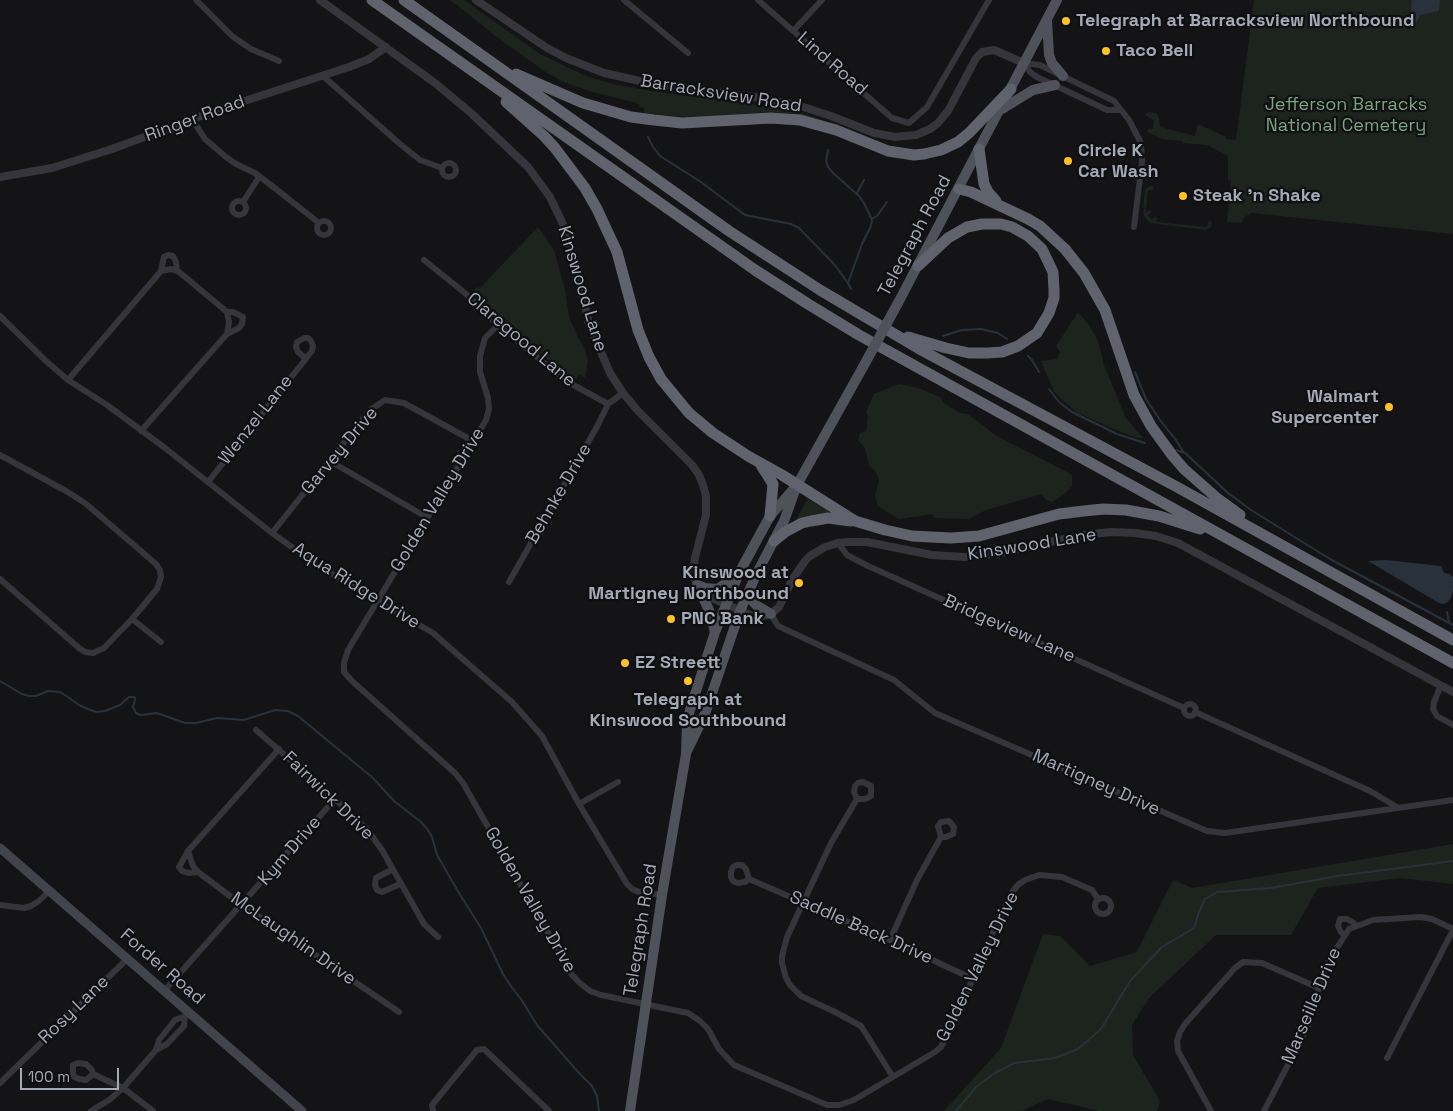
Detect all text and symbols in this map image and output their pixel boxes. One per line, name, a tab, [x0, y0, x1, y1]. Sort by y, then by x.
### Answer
place label: Telegraph at Barracksview Northbound	[1076, 10, 1414, 32]
marker: Telegraph at Barracksview Northbound	[1060, 15, 1072, 27]
street label: Lind Road	[793, 28, 871, 100]
place label: Taco Bell	[1116, 40, 1193, 62]
marker: Taco Bell	[1100, 45, 1112, 57]
street label: Barracksview Road	[639, 71, 803, 117]
street label: Ringer Road	[142, 91, 248, 147]
park label: Jefferson Barracks National Cemetery	[1265, 94, 1427, 136]
place label: Circle K Car Wash	[1078, 140, 1159, 182]
marker: Circle K Car Wash	[1062, 155, 1074, 167]
street label: Telegraph Road	[874, 172, 956, 300]
place label: Steak 'n Shake	[1193, 185, 1321, 207]
marker: Steak 'n Shake	[1177, 190, 1189, 202]
street label: Kinswood Lane	[553, 224, 611, 354]
street label: Claregood Lane	[462, 288, 580, 392]
street label: Wenzel Lane	[214, 371, 298, 469]
place label: Walmart Supercenter	[1271, 386, 1379, 428]
marker: Walmart Supercenter	[1383, 401, 1395, 413]
street label: Garvey Drive	[297, 403, 383, 499]
street label: Golden Valley Drive	[386, 424, 490, 576]
street label: Behnke Drive	[522, 440, 596, 548]
street label: Kinswood Lane	[966, 524, 1098, 566]
street label: Aqua Ridge Drive	[288, 538, 424, 634]
place label: Kinswood at Martigney Northbound	[588, 562, 789, 604]
marker: Kinswood at Martigney Northbound	[793, 577, 805, 589]
street label: Bridgeview Lane	[940, 590, 1078, 668]
place label: PNC Bank	[681, 608, 764, 630]
marker: PNC Bank	[665, 613, 677, 625]
place label: EZ Streett	[635, 652, 721, 674]
marker: EZ Streett	[619, 657, 631, 669]
marker: Telegraph at Kinswood Southbound	[682, 675, 694, 687]
place label: Telegraph at Kinswood Southbound	[589, 689, 787, 732]
street label: Martigney Drive	[1029, 745, 1163, 821]
street label: Fairwick Drive	[278, 747, 378, 845]
street label: Kym Drive	[254, 812, 326, 890]
street label: Golden Valley Drive	[480, 823, 580, 977]
street label: Telegraph Road	[620, 862, 662, 998]
street label: Saddle Back Drive	[786, 887, 936, 969]
street label: McLaughlin Drive	[226, 888, 360, 990]
street label: Golden Valley Drive	[932, 888, 1024, 1046]
street label: Forder Road	[115, 924, 209, 1010]
street label: Marseille Drive	[1278, 945, 1346, 1067]
street label: Rosy Lane	[34, 971, 114, 1049]
scale bar	[22, 1058, 121, 1090]
text: 100 m	[28, 1067, 70, 1086]

